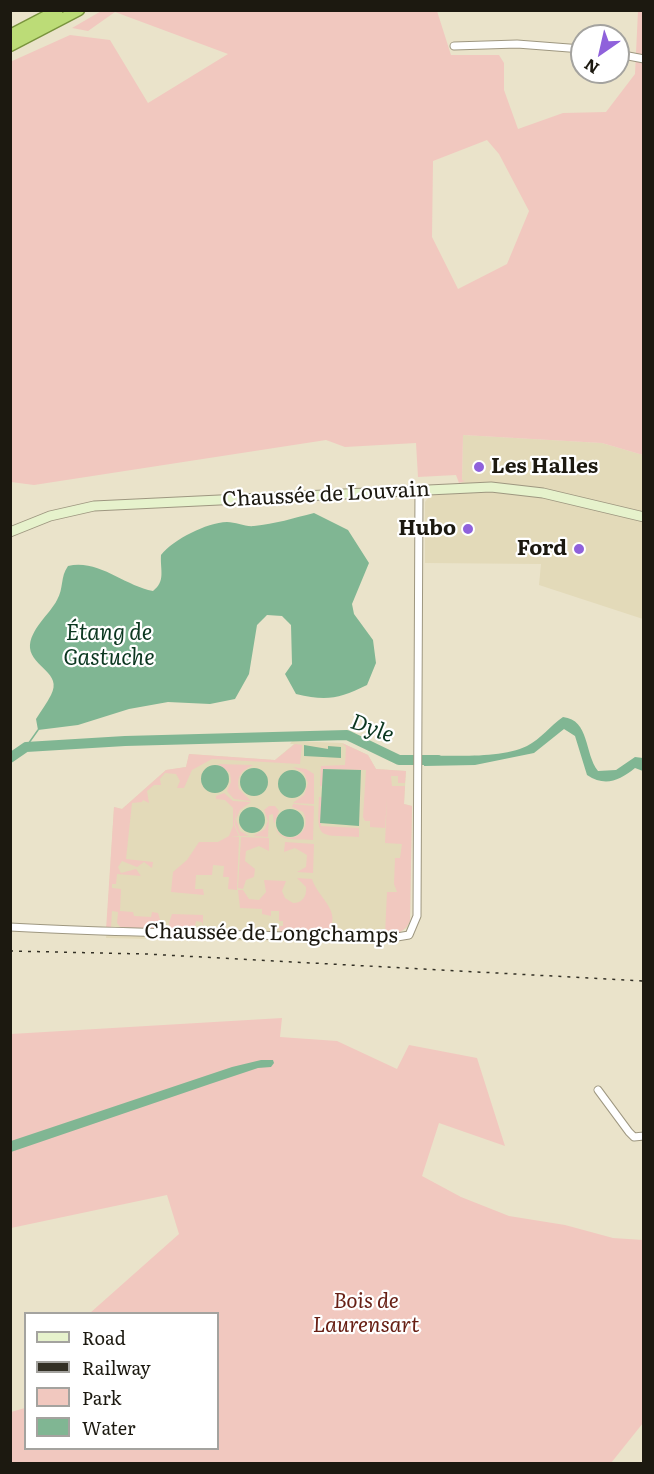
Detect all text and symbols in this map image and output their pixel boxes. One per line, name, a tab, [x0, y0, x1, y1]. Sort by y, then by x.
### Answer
north arrow	[570, 24, 630, 84]
text: N	[579, 54, 603, 81]
place label: Les Halles	[491, 454, 598, 480]
marker: Les Halles	[472, 460, 486, 474]
street label: Chaussée de Louvain	[222, 477, 430, 513]
place label: Hubo	[398, 516, 456, 542]
marker: Hubo	[461, 522, 475, 536]
place label: Ford	[517, 536, 567, 562]
marker: Ford	[572, 542, 586, 556]
water label: Étang de Gastuche	[63, 621, 155, 672]
water label: Dyle	[347, 709, 397, 749]
street label: Chaussée de Longchamps	[144, 919, 398, 949]
park label: Bois de Laurensart	[313, 1289, 419, 1339]
legend	[24, 1312, 219, 1450]
text: Road	[82, 1324, 126, 1351]
text: Railway	[82, 1354, 151, 1381]
text: Park	[82, 1384, 121, 1411]
text: Water	[82, 1414, 135, 1441]

